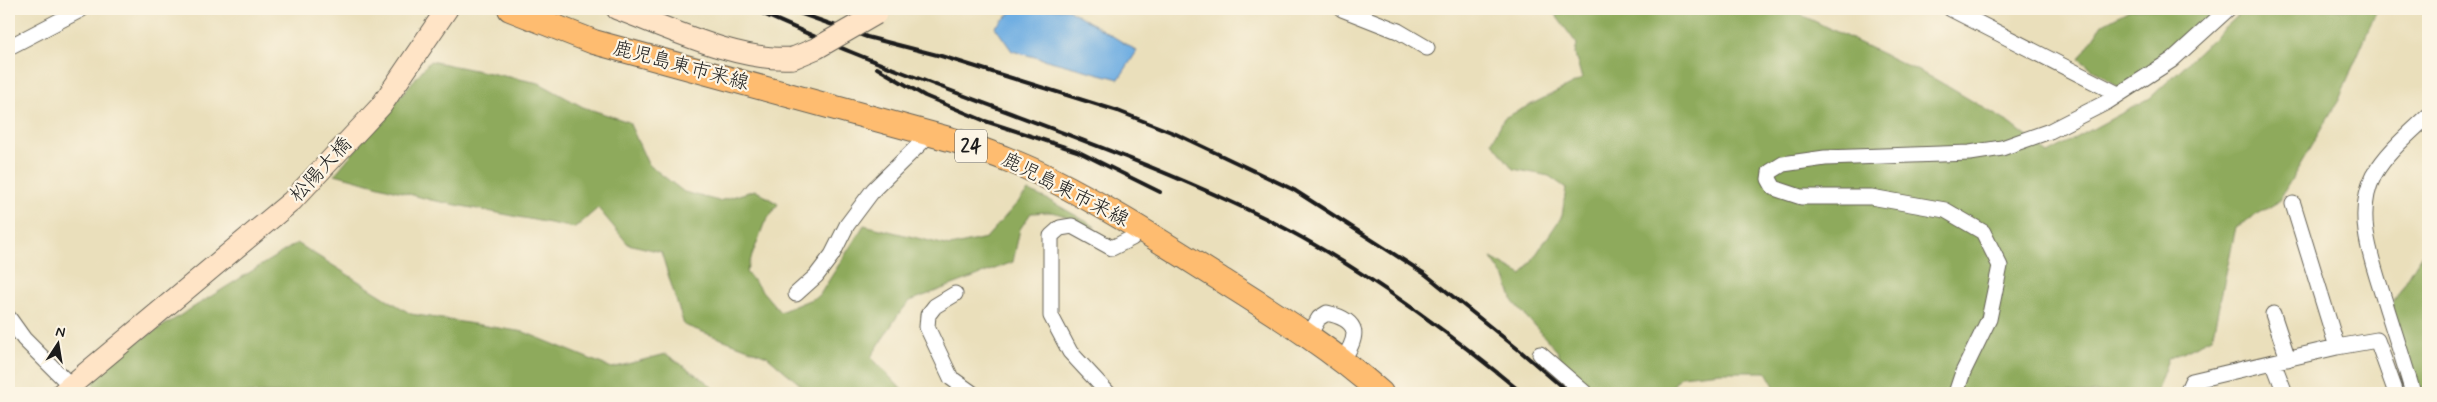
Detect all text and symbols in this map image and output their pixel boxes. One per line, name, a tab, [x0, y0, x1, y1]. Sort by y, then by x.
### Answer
street label: 鹿児島東市来線	[610, 35, 752, 97]
road number: 24	[955, 130, 987, 162]
street label: 松陽大橋	[284, 132, 358, 208]
street label: 鹿児島東市来線	[997, 146, 1133, 234]
north arrow	[32, 320, 82, 370]
text: N	[54, 322, 67, 342]

